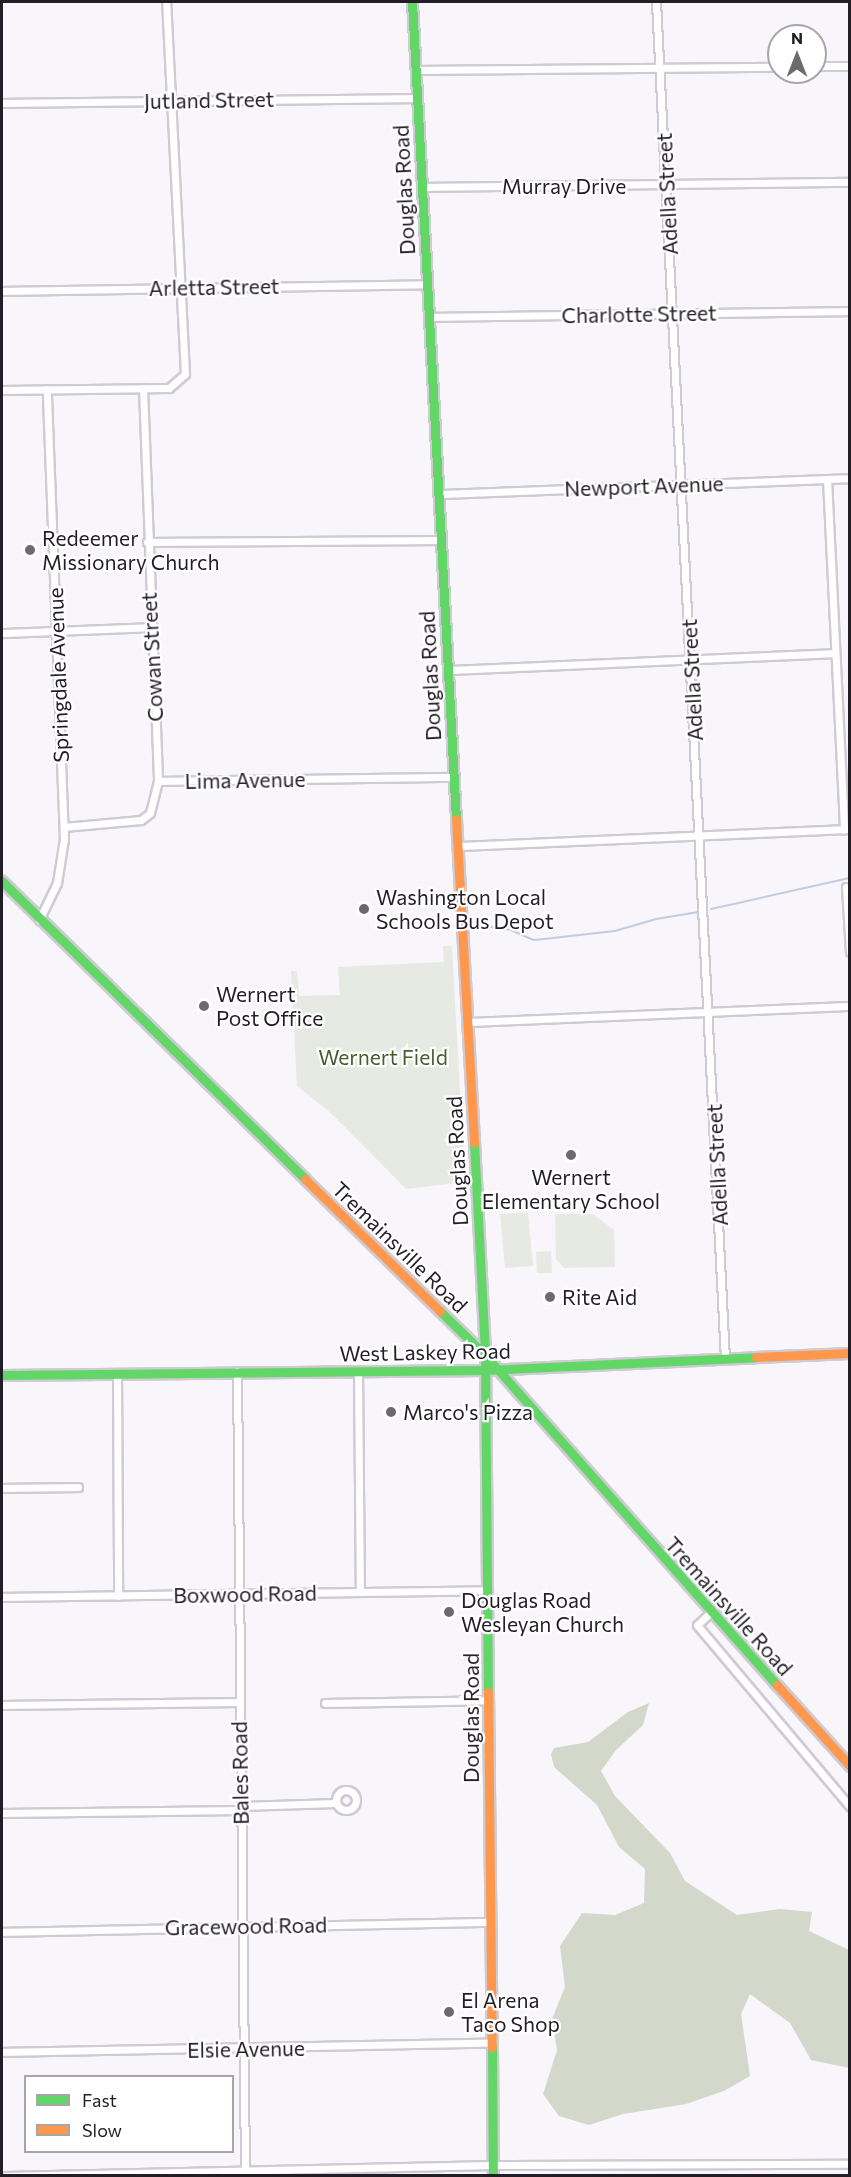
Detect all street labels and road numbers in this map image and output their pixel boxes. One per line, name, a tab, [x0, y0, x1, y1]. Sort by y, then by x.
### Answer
street label: Jutland Street	[144, 86, 274, 114]
street label: Douglas Road	[388, 124, 420, 256]
street label: Adella Street	[651, 132, 683, 256]
street label: Murray Drive	[502, 173, 626, 199]
street label: Arletta Street	[148, 273, 280, 301]
street label: Charlotte Street	[561, 300, 717, 328]
street label: Newport Avenue	[564, 471, 724, 501]
street label: Springdale Avenue	[42, 587, 74, 763]
street label: Cowan Street	[136, 592, 168, 722]
street label: Douglas Road	[414, 610, 446, 742]
street label: Adella Street	[676, 618, 708, 742]
street label: Lima Avenue	[184, 766, 306, 794]
street label: Douglas Road	[441, 1095, 473, 1227]
street label: Adella Street	[701, 1103, 733, 1227]
street label: Tremainsville Road	[327, 1176, 473, 1318]
street label: West Laskey Road	[339, 1338, 511, 1366]
street label: Tremainsville Road	[660, 1531, 798, 1681]
street label: Boxwood Road	[173, 1580, 317, 1608]
street label: Douglas Road	[458, 1653, 484, 1783]
street label: Bales Road	[226, 1721, 254, 1825]
street label: Gracewood Road	[165, 1912, 327, 1940]
street label: Elsie Avenue	[187, 2035, 305, 2063]

